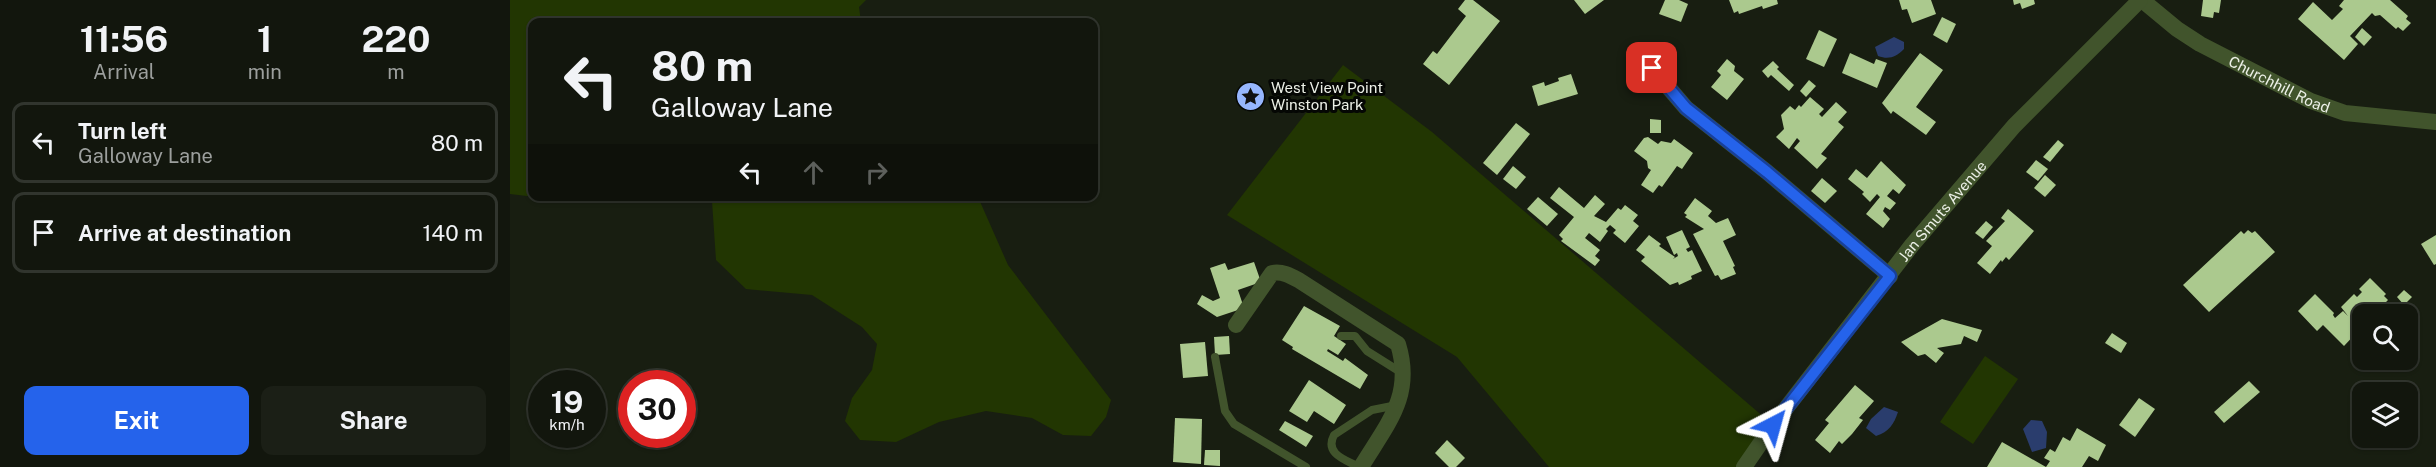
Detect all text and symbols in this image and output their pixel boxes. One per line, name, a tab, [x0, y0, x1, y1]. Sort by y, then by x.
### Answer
text: 11:56	[80, 18, 168, 60]
text: 1	[257, 18, 273, 60]
text: 220	[361, 18, 430, 60]
text: 80 m	[651, 41, 753, 90]
icon: left	[552, 42, 630, 120]
pin	[1626, 42, 1677, 93]
icon: arrive	[1635, 51, 1668, 84]
street label: Churchhill Road	[2226, 52, 2332, 116]
text: Arrival	[93, 60, 155, 84]
text: min	[248, 60, 282, 84]
text: m	[387, 60, 405, 84]
place label: West View Point Winston Park	[1271, 79, 1383, 113]
place icon: West View Point Winston Park	[1234, 80, 1266, 112]
text: Galloway Lane	[651, 91, 833, 123]
text: Turn left	[78, 118, 167, 144]
icon: left	[27, 126, 60, 159]
text: 80 m	[431, 130, 483, 156]
text: Galloway Lane	[78, 144, 213, 168]
icon: left	[734, 156, 767, 189]
icon: ahead	[797, 156, 830, 189]
icon: right	[860, 156, 893, 189]
street label: Jan Smuts Avenue	[1894, 157, 1989, 264]
icon: arrive	[27, 216, 60, 249]
text: Arrive at destination	[78, 220, 291, 246]
text: 140 m	[422, 220, 483, 246]
map controls	[2352, 304, 2418, 448]
button: search	[2352, 304, 2418, 370]
speed limit sign: 30	[618, 370, 696, 448]
button: layers	[2352, 382, 2418, 448]
text: 19	[551, 384, 583, 420]
button: Exit	[24, 386, 249, 455]
button: Share	[261, 386, 486, 455]
position arrow	[1741, 393, 1805, 457]
text: km/h	[549, 416, 585, 433]

